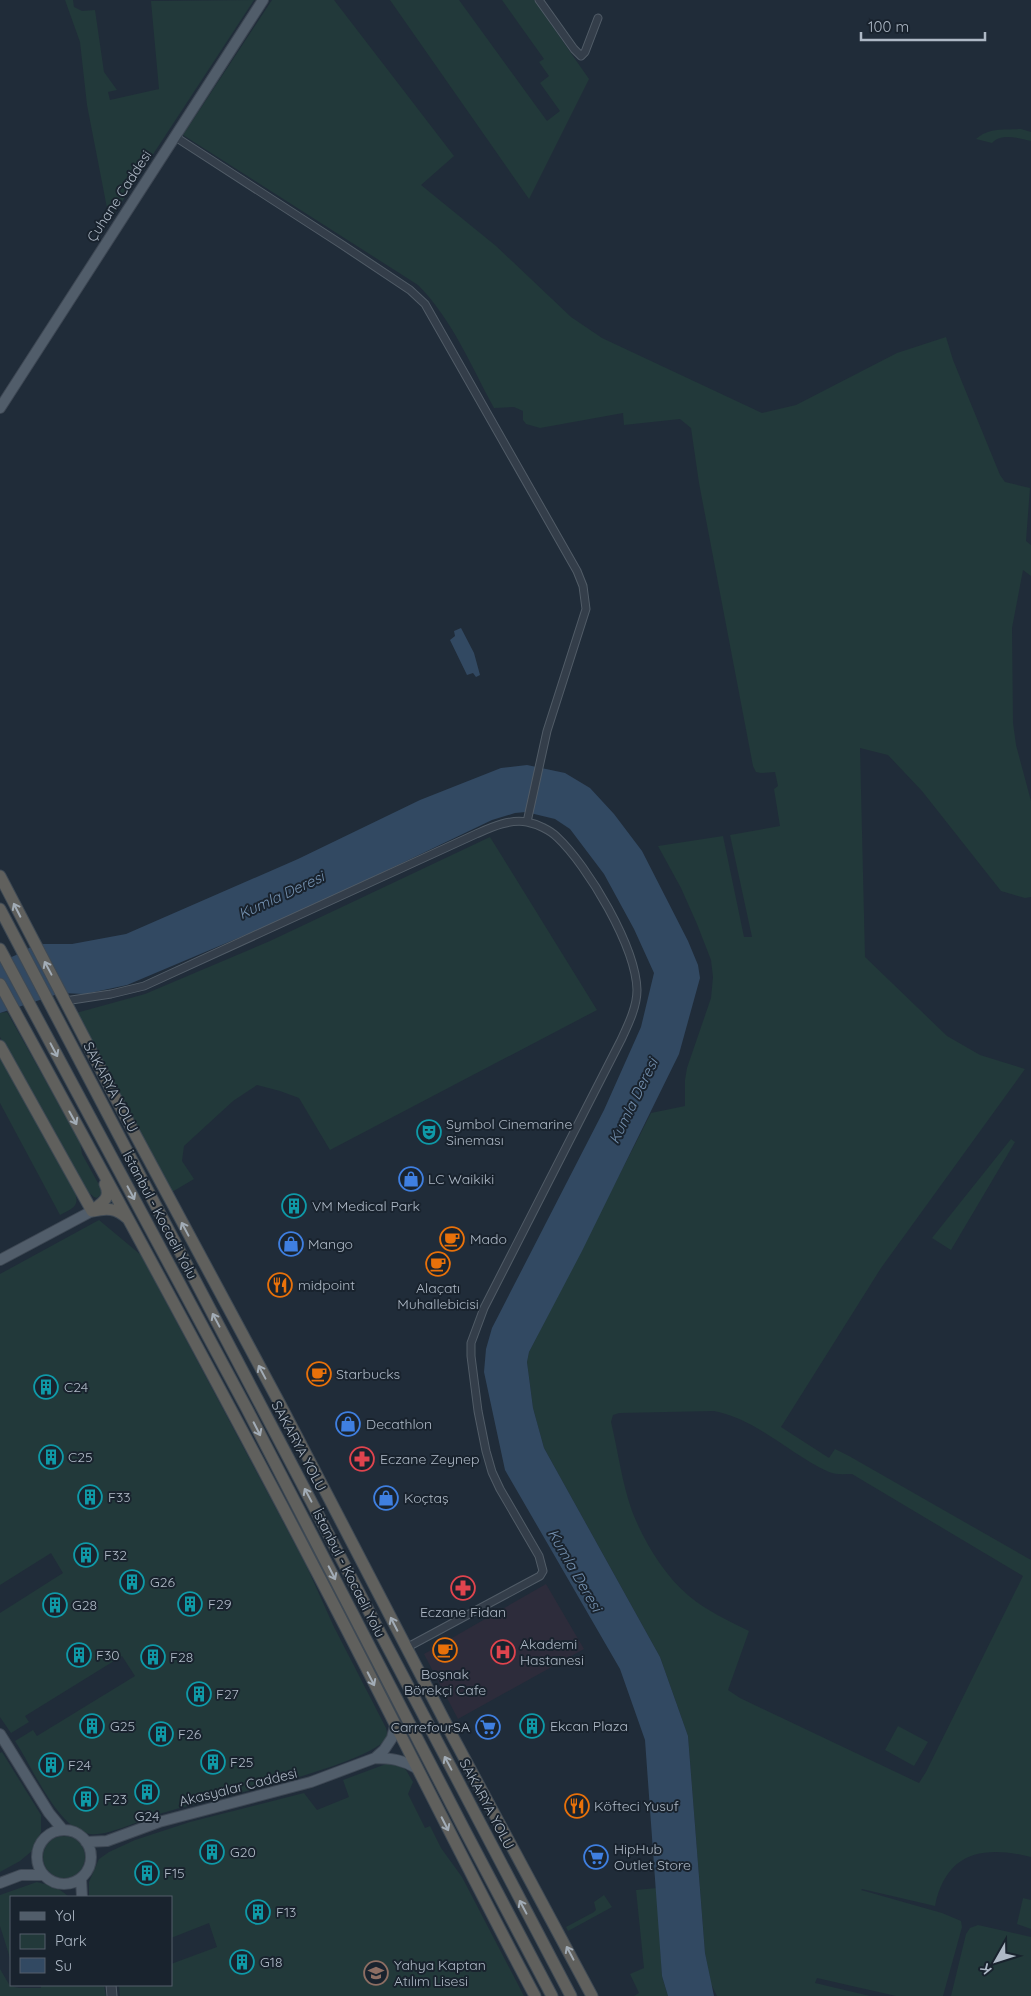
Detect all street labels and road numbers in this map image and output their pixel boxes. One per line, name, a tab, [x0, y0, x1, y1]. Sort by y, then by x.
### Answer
street label: Çuhane Caddesi	[83, 147, 155, 245]
street label: SAKARYA YOLU	[80, 1039, 142, 1135]
street label: İstanbul - Kocaeli Yolu	[119, 1148, 201, 1282]
street label: SAKARYA YOLU	[268, 1398, 330, 1494]
street label: İstanbul - Kocaeli Yolu	[309, 1506, 389, 1640]
street label: SAKARYA YOLU	[456, 1756, 518, 1852]
street label: Akasyalar Caddesi	[177, 1764, 299, 1810]

